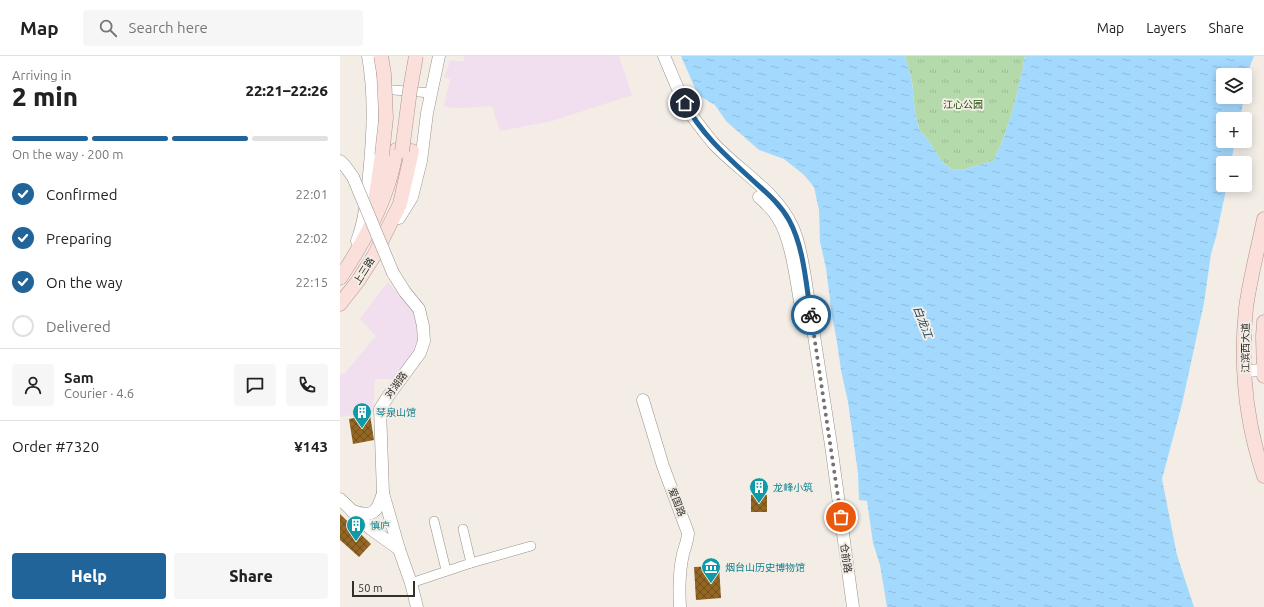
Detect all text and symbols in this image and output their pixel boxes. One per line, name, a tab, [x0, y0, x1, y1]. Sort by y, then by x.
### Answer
search box	[83, 10, 363, 46]
text: Map	[20, 17, 59, 39]
icon: search	[97, 17, 119, 39]
text: Search here	[129, 19, 208, 36]
text: Map	[1097, 20, 1124, 36]
text: Layers	[1146, 20, 1186, 36]
text: Share	[1208, 20, 1244, 36]
text: Arriving in	[12, 68, 71, 82]
map controls	[1216, 68, 1252, 192]
button: layers	[1216, 68, 1252, 104]
text: 2 min	[12, 82, 78, 111]
text: 22:21–22:26	[245, 82, 328, 99]
pin	[668, 86, 702, 120]
icon: home	[674, 92, 696, 114]
park label: 江心公园	[943, 99, 983, 110]
button: +	[1216, 112, 1252, 148]
text: On the way · 200 m	[12, 147, 124, 161]
button: −	[1216, 156, 1252, 192]
icon: check	[12, 183, 34, 205]
text: Confirmed	[46, 186, 118, 203]
text: 22:01	[295, 187, 328, 201]
icon: check	[12, 227, 34, 249]
text: Preparing	[46, 230, 112, 247]
text: 22:02	[295, 231, 328, 245]
street label: 上三路	[351, 255, 377, 287]
icon: check	[12, 271, 34, 293]
text: On the way	[46, 274, 122, 291]
text: 22:15	[295, 275, 328, 289]
courier	[791, 295, 831, 335]
icon: bike	[800, 304, 822, 326]
water label: 白龙江	[911, 304, 935, 340]
text: Delivered	[46, 318, 111, 335]
street label: 江滨西大道	[1240, 323, 1251, 373]
button: person	[12, 364, 54, 406]
button: chat	[234, 364, 276, 406]
button: phone	[286, 364, 328, 406]
text: Sam	[64, 369, 94, 386]
street label: 对湖路	[383, 370, 409, 400]
text: Courier · 4.6	[64, 386, 134, 400]
building icon: 琴泉山馆	[351, 401, 373, 429]
place label: 琴泉山馆	[376, 407, 416, 418]
text: Order #7320	[12, 438, 99, 455]
text: ¥143	[294, 438, 328, 455]
building icon: 龙峰小筑	[748, 476, 770, 504]
place label: 龙峰小筑	[773, 482, 813, 493]
street label: 爱国路	[666, 486, 688, 518]
pin	[824, 500, 858, 534]
icon: bag	[830, 506, 852, 528]
building icon: 慎庐	[345, 514, 367, 542]
place label: 慎庐	[370, 520, 390, 531]
street label: 仓前路	[838, 542, 854, 574]
button: Help	[12, 553, 166, 599]
button: Share	[174, 553, 328, 599]
museum icon: 烟台山历史博物馆	[700, 556, 722, 584]
place label: 烟台山历史博物馆	[725, 562, 805, 573]
scale bar	[352, 579, 415, 598]
text: 50 m	[358, 582, 382, 594]

